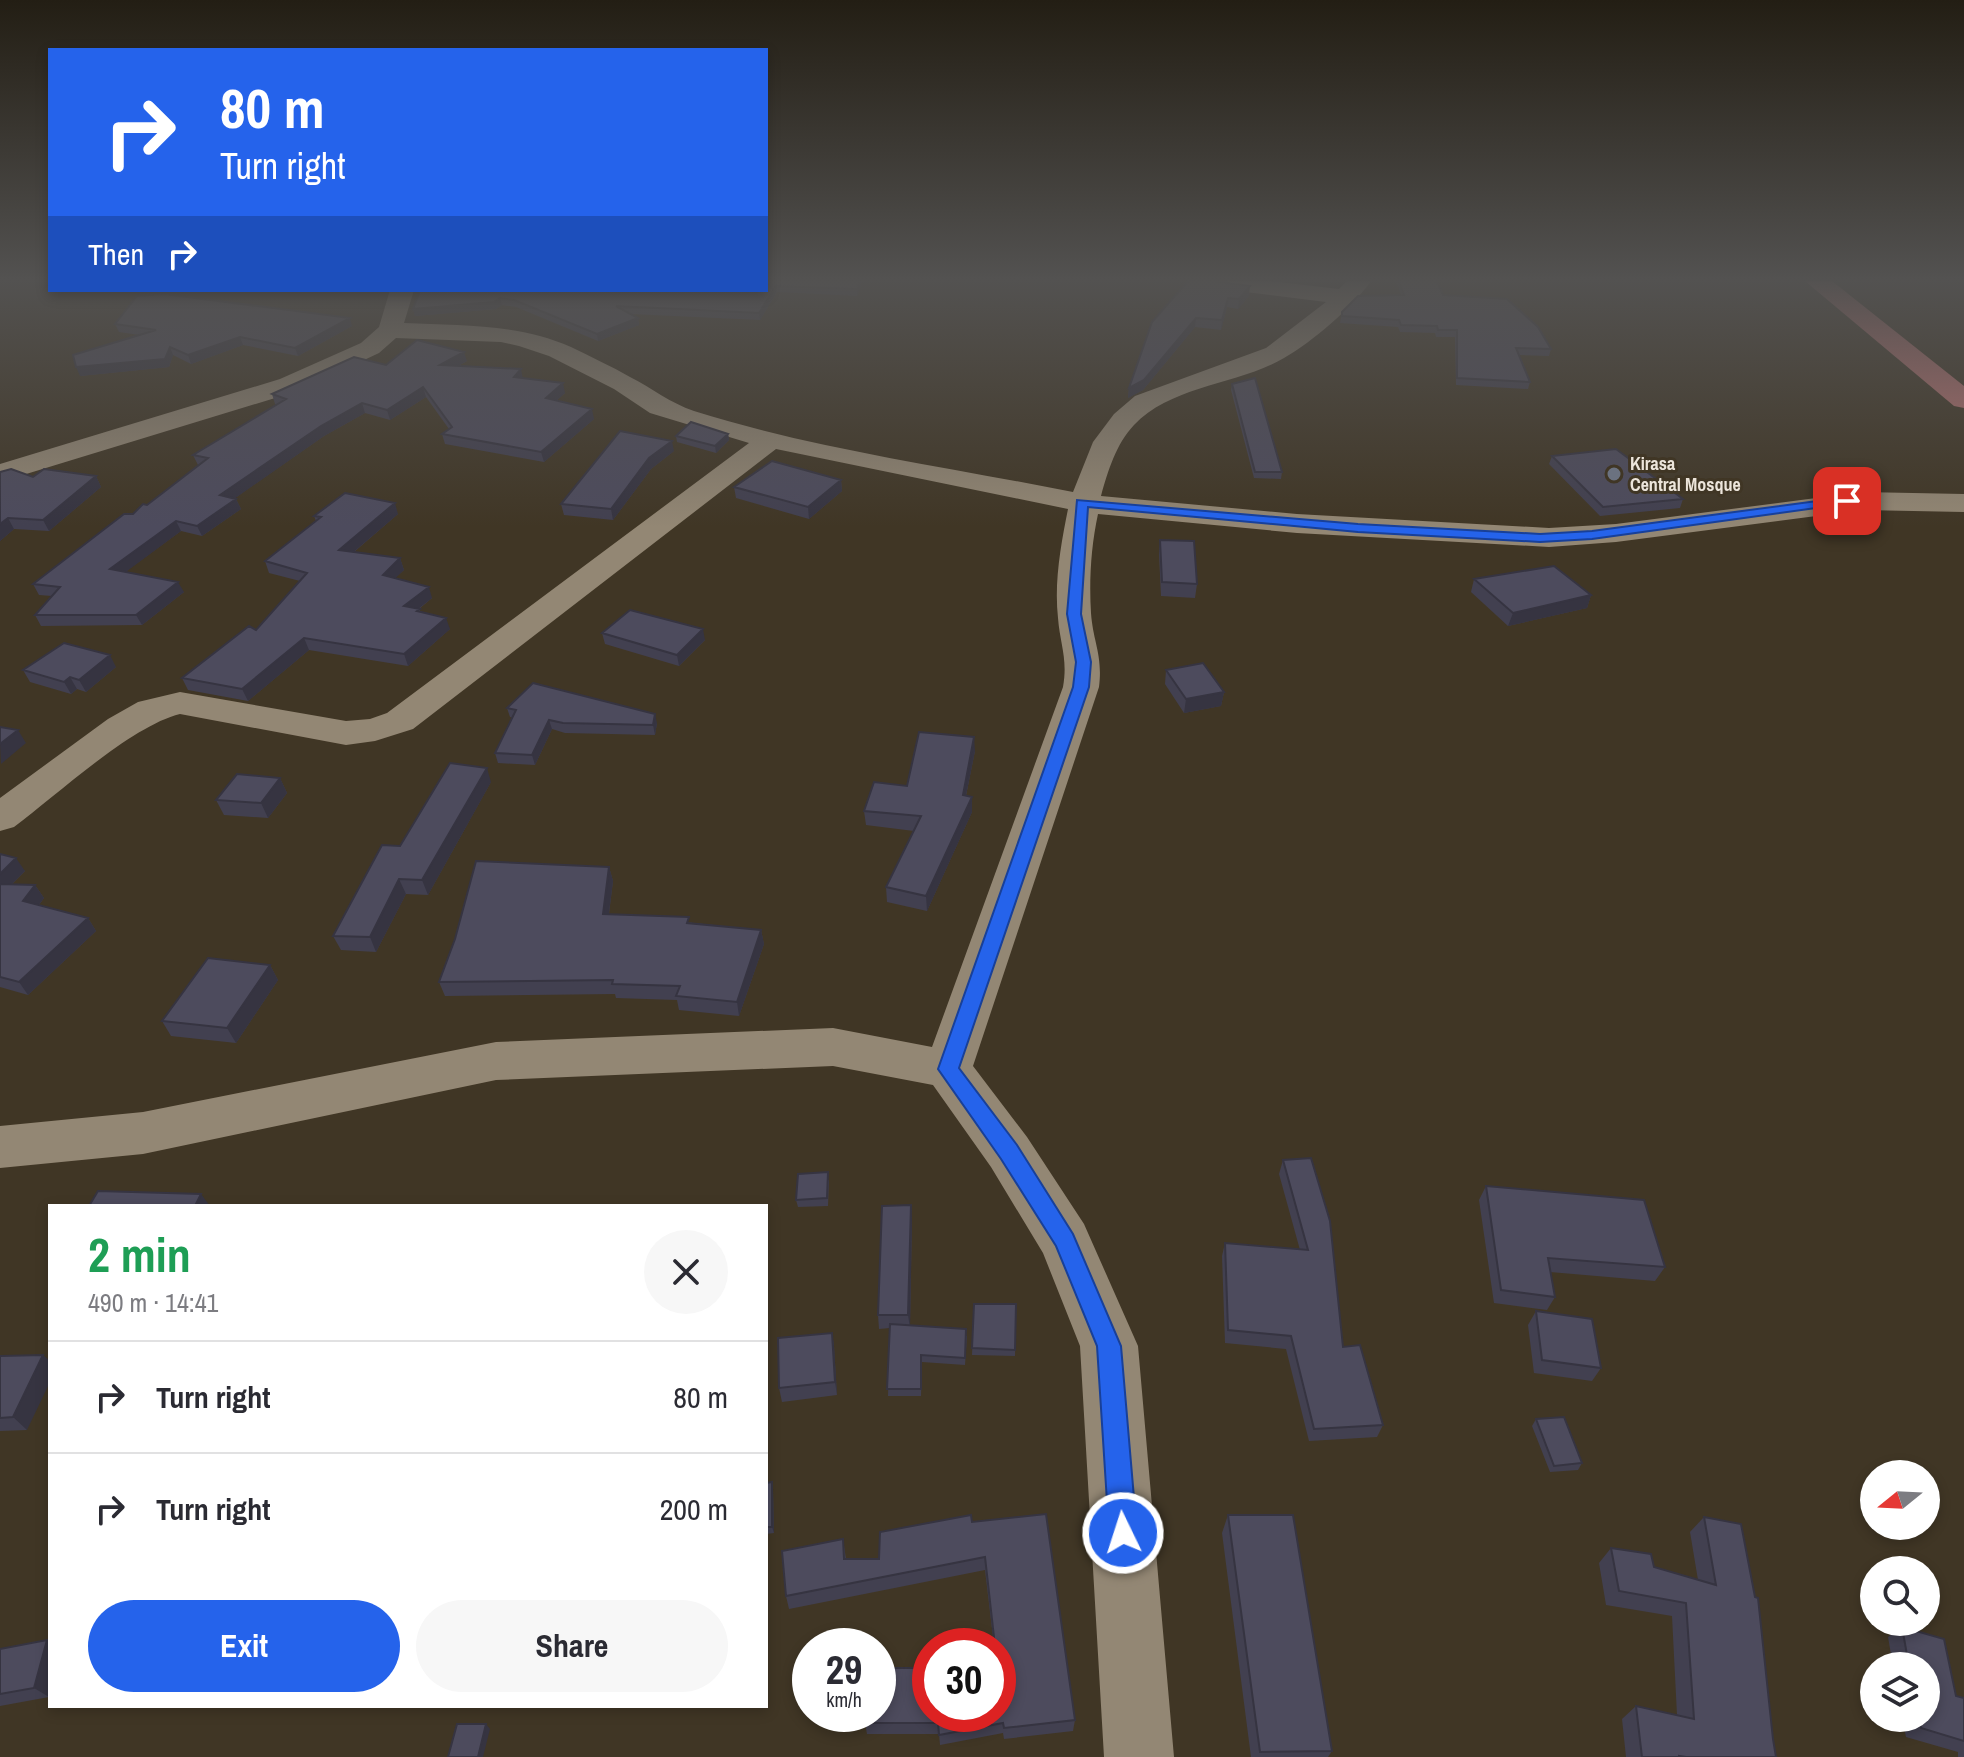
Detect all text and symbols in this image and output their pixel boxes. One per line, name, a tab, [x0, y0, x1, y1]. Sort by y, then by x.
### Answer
text: 80 m	[220, 70, 325, 145]
icon: right	[88, 80, 192, 184]
text: Turn right	[220, 142, 345, 190]
icon: right	[160, 232, 204, 276]
text: Then	[88, 234, 144, 274]
place label: Kirasa Central Mosque	[1630, 451, 1741, 497]
marker: Kirasa Central Mosque	[1605, 465, 1623, 483]
pin	[1813, 467, 1881, 535]
icon: arrive	[1825, 479, 1869, 523]
text: 2 min	[88, 1222, 191, 1287]
button: close	[644, 1230, 728, 1314]
text: 490 m · 14:41	[88, 1285, 218, 1320]
icon: right	[88, 1375, 132, 1419]
text: Turn right	[156, 1377, 270, 1417]
text: 80 m	[673, 1377, 728, 1417]
north arrow	[1860, 1460, 1940, 1540]
map controls	[1860, 1460, 1940, 1732]
icon: right	[88, 1487, 132, 1531]
text: Turn right	[156, 1489, 270, 1529]
text: 200 m	[660, 1489, 728, 1529]
position arrow	[1081, 1491, 1165, 1575]
button: search	[1860, 1556, 1940, 1636]
button: Exit	[88, 1600, 400, 1692]
button: Share	[416, 1600, 728, 1692]
speed limit sign: 30	[912, 1628, 1016, 1732]
text: 29	[826, 1643, 862, 1696]
button: layers	[1860, 1652, 1940, 1732]
text: km/h	[826, 1686, 862, 1713]

